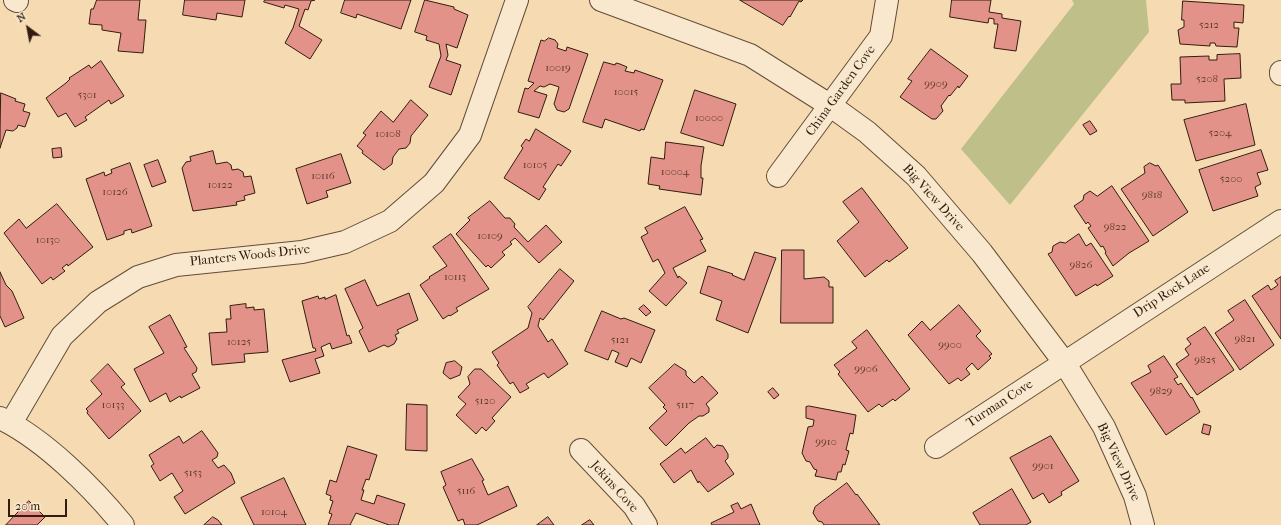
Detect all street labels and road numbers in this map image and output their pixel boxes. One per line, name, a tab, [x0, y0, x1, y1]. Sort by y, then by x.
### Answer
street label: China Garden Cove	[803, 43, 879, 139]
street label: Big View Drive	[899, 161, 967, 235]
street label: Planters Woods Drive	[189, 242, 311, 270]
street label: Drip Rock Lane	[1131, 261, 1213, 321]
street label: Turman Cove	[964, 377, 1036, 431]
street label: Big View Drive	[1093, 420, 1143, 504]
street label: Jekins Cove	[587, 458, 641, 516]

